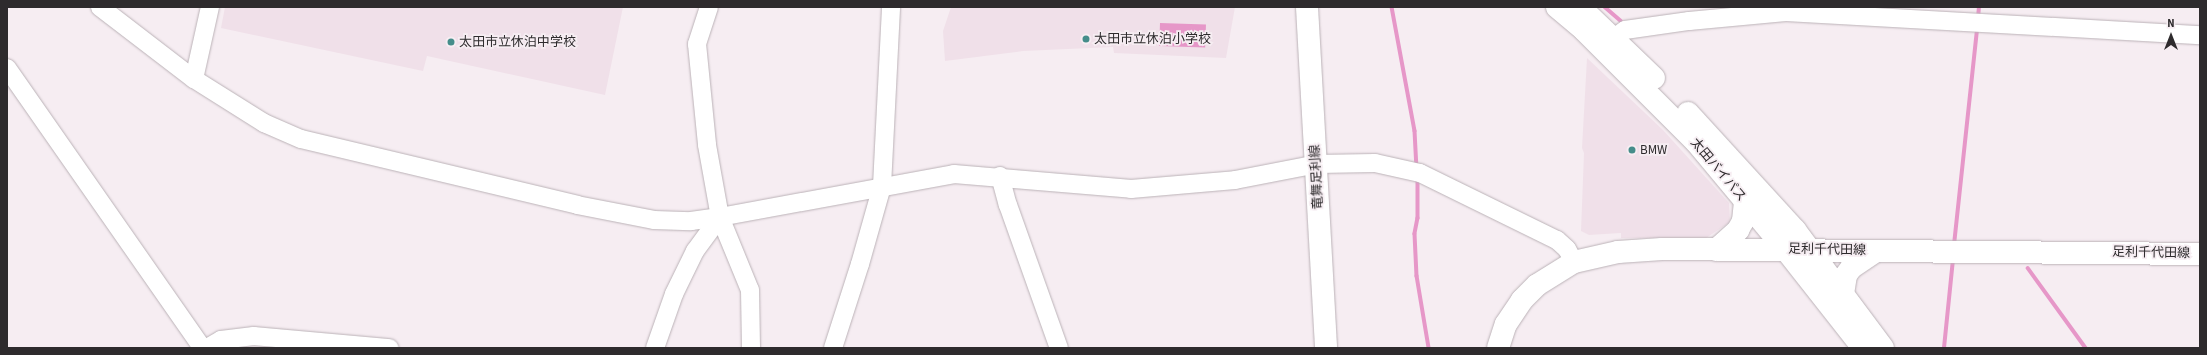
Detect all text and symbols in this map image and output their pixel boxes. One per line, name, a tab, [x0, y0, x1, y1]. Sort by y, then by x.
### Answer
north arrow	[2151, 16, 2191, 56]
text: N	[2167, 16, 2175, 31]
place label: 太田市立休泊小学校	[1094, 31, 1211, 47]
place label: 太田市立休泊中学校	[459, 34, 576, 50]
marker: 太田市立休泊小学校	[1081, 34, 1091, 44]
marker: 太田市立休泊中学校	[446, 37, 456, 47]
street label: 太田バイパス	[1687, 135, 1749, 205]
place label: BMW	[1640, 142, 1667, 158]
street label: 竜舞足利線	[1308, 144, 1326, 210]
marker: BMW	[1627, 145, 1637, 155]
street label: 足利千代田線	[1788, 242, 1866, 258]
street label: 足利千代田線	[2112, 245, 2190, 261]

